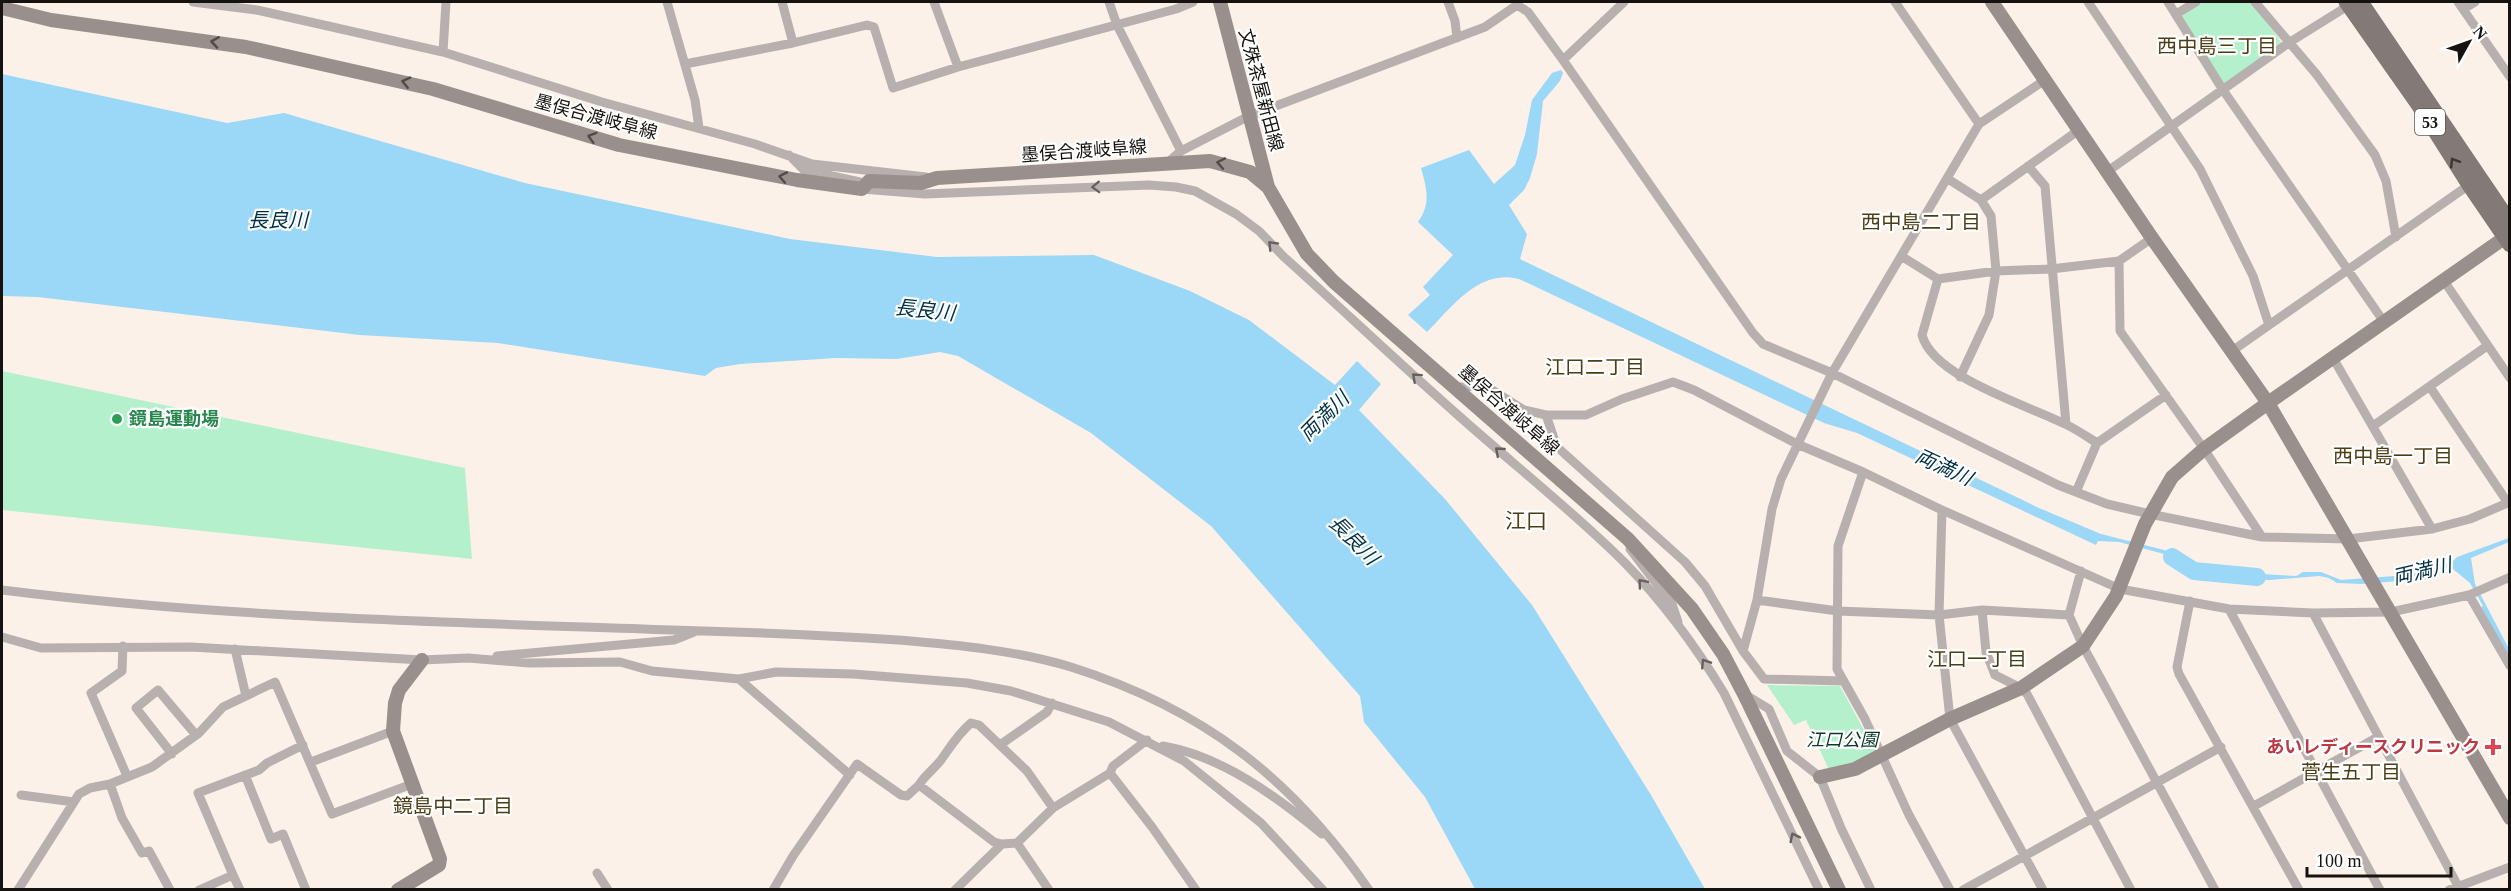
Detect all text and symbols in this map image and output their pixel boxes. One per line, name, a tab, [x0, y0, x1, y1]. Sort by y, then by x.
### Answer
north arrow	[2439, 12, 2499, 72]
text: N	[2470, 23, 2491, 43]
street label: 文殊茶屋新田線	[1235, 27, 1287, 153]
district label: 西中島三丁目	[2157, 35, 2277, 57]
one-way arrow	[210, 37, 219, 49]
one-way arrow	[401, 77, 411, 90]
street label: 墨俣合渡岐阜線	[533, 91, 659, 143]
road number: 53	[2415, 109, 2445, 135]
one-way arrow	[588, 132, 598, 145]
street label: 墨俣合渡岐阜線	[1020, 137, 1148, 165]
one-way arrow	[1216, 157, 1226, 170]
one-way arrow	[2450, 157, 2461, 168]
one-way arrow	[779, 171, 789, 184]
one-way arrow	[1091, 181, 1100, 194]
water label: 長良川	[248, 209, 310, 231]
district label: 西中島二丁目	[1861, 211, 1981, 233]
one-way arrow	[1269, 242, 1280, 253]
water label: 長良川	[894, 296, 958, 324]
district label: 江口二丁目	[1545, 356, 1645, 378]
street label: 墨俣合渡岐阜線	[1455, 361, 1563, 459]
one-way arrow	[1412, 373, 1423, 384]
water label: 両満川	[1295, 386, 1354, 445]
place label: 鏡島運動場	[128, 409, 219, 429]
marker: 鏡島運動場	[110, 412, 124, 426]
water label: 両満川	[1912, 444, 1978, 490]
district label: 西中島一丁目	[2333, 445, 2453, 467]
one-way arrow	[1495, 447, 1506, 458]
district label: 江口	[1505, 509, 1547, 533]
water label: 長良川	[1325, 511, 1384, 570]
water label: 両満川	[2390, 553, 2456, 588]
one-way arrow	[1638, 579, 1649, 590]
district label: 江口一丁目	[1927, 648, 2027, 670]
one-way arrow	[1701, 659, 1712, 670]
park label: 江口公園	[1806, 730, 1881, 750]
place label: あいレディースクリニック	[2266, 737, 2480, 757]
marker: あいレディースクリニック	[2484, 738, 2502, 756]
district label: 菅生五丁目	[2301, 761, 2401, 783]
district label: 鏡島中二丁目	[393, 795, 513, 817]
one-way arrow	[1790, 832, 1802, 843]
scale bar	[2307, 840, 2451, 878]
text: 100 m	[2316, 851, 2362, 871]

